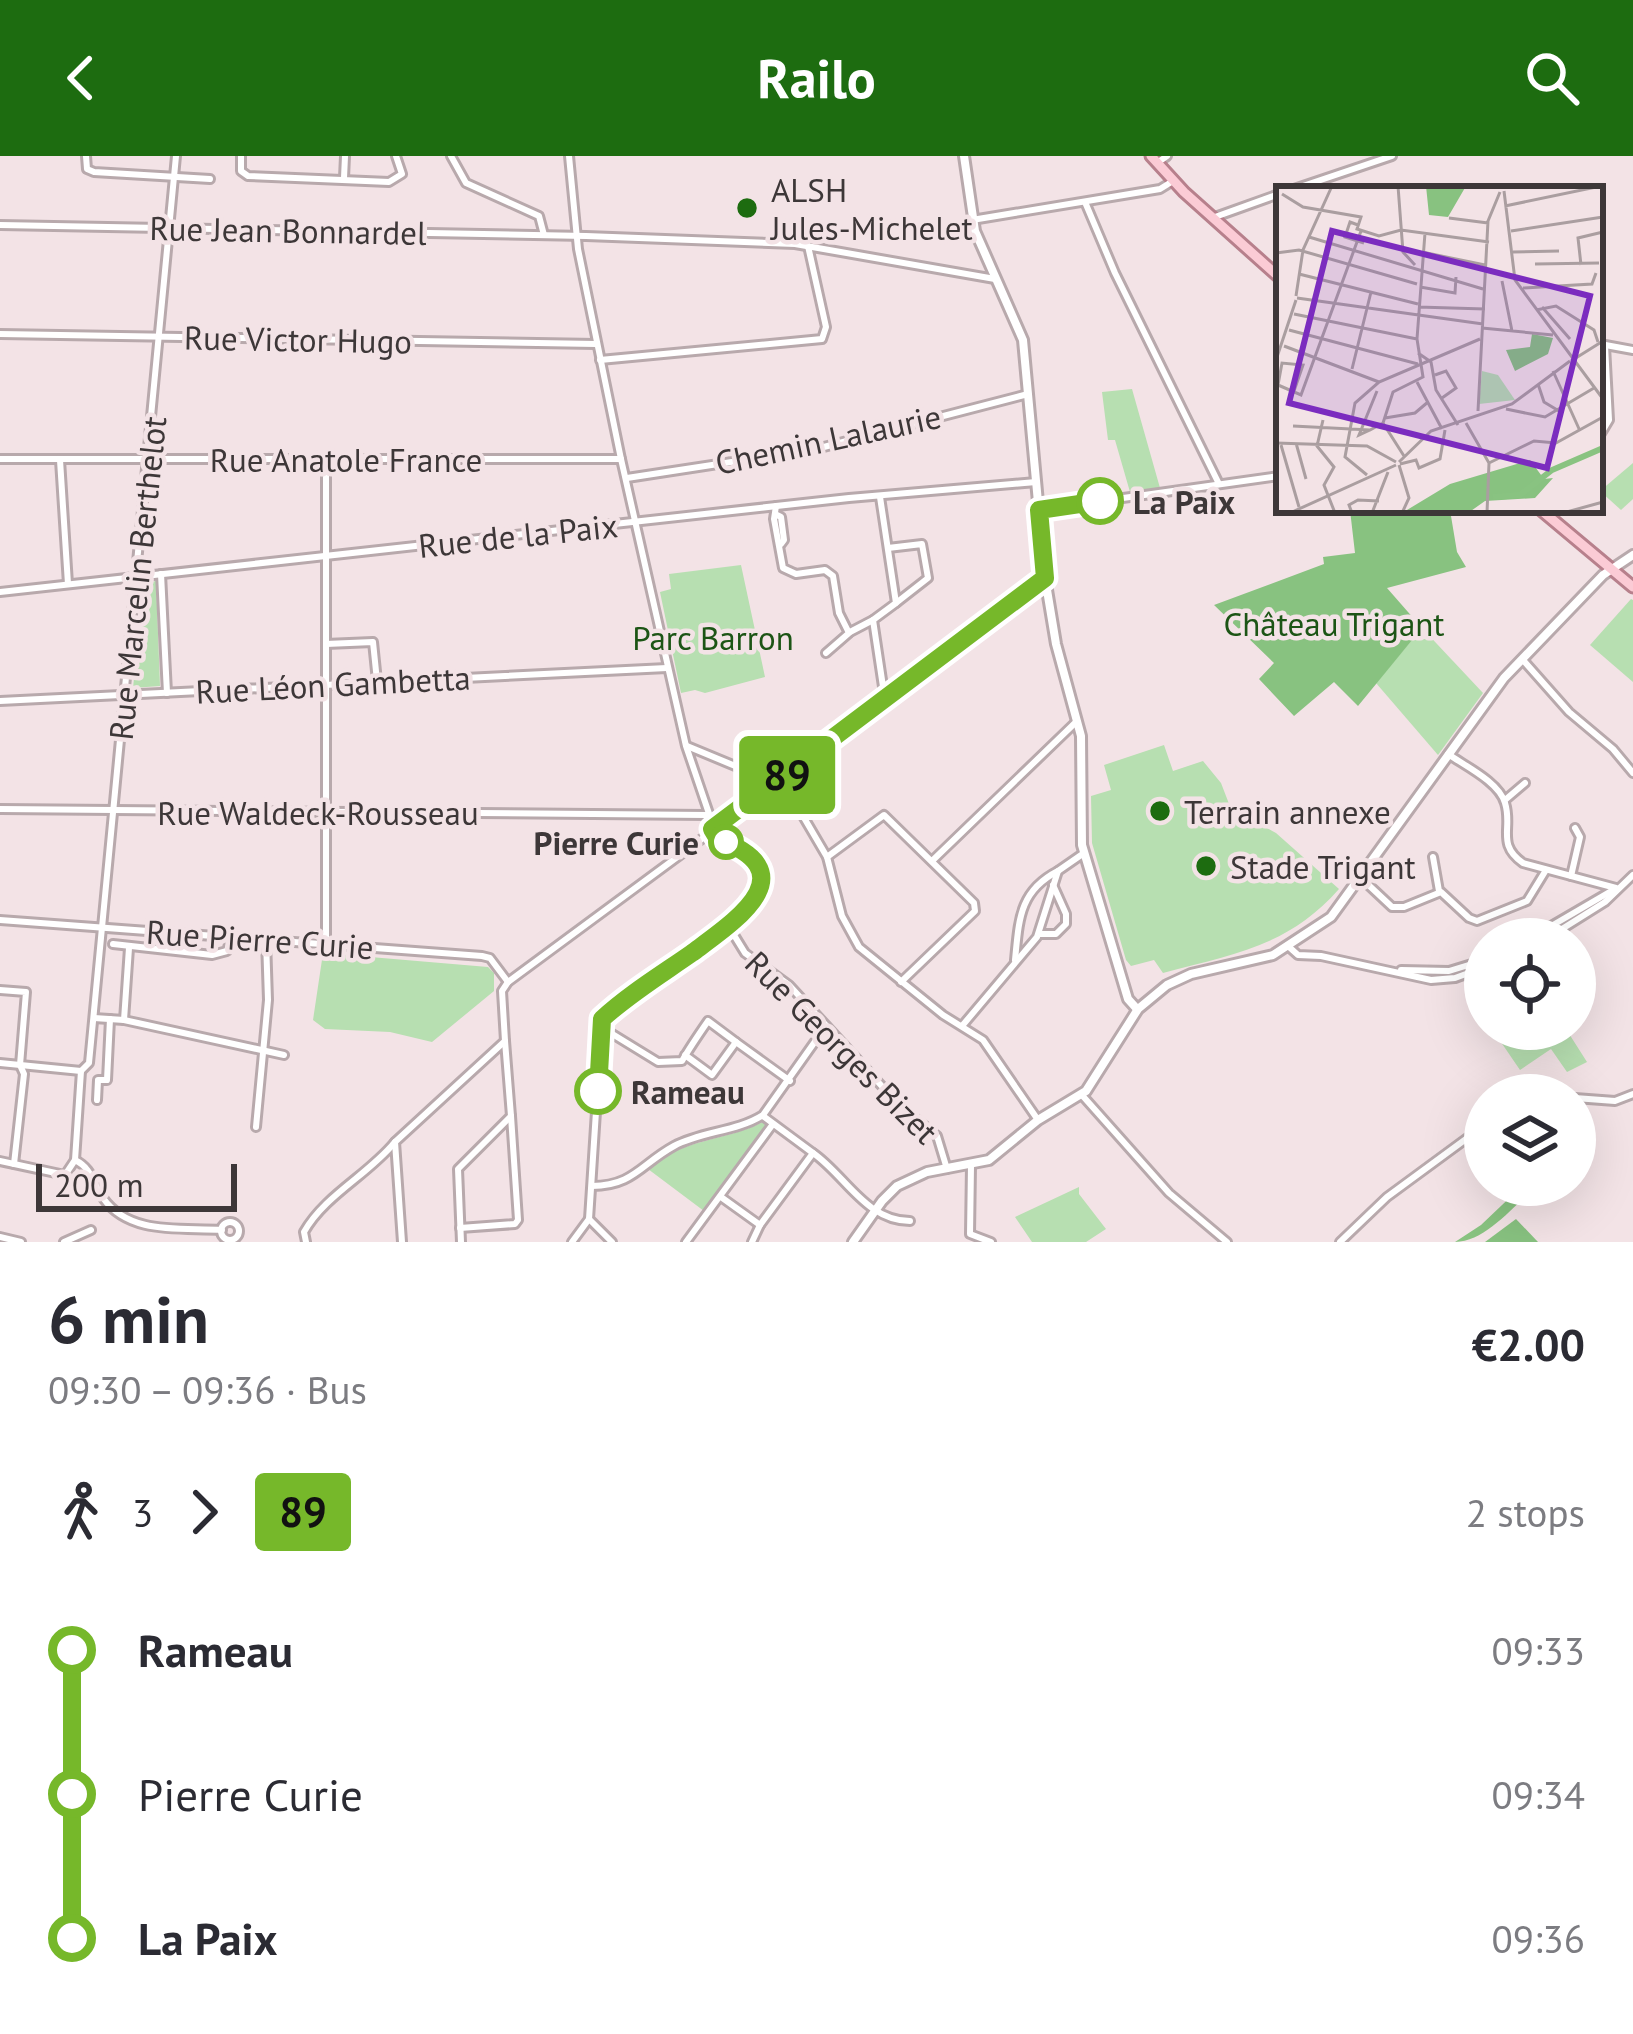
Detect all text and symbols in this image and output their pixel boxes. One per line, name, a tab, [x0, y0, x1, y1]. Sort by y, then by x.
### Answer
text: Railo	[757, 43, 876, 113]
icon: back	[48, 45, 114, 111]
icon: search	[1519, 45, 1585, 111]
place label: ALSH Jules-Michelet	[769, 168, 973, 249]
inset map	[1276, 186, 1603, 513]
marker: ALSH Jules-Michelet	[734, 195, 760, 221]
street label: Rue Jean Bonnardel	[149, 206, 427, 254]
street label: Rue Victor Hugo	[184, 316, 412, 362]
street label: Chemin Lalaurie	[711, 394, 945, 484]
street label: Rue Marcelin Berthelot	[99, 414, 175, 742]
street label: Rue Anatole France	[210, 438, 482, 481]
marker: La Paix	[1078, 479, 1122, 523]
place label: La Paix	[1133, 480, 1236, 523]
street label: Rue de la Paix	[416, 503, 620, 567]
park label: Château Trigant	[1223, 602, 1445, 645]
park label: Parc Barron	[632, 616, 794, 659]
street label: Rue Léon Gambetta	[194, 655, 472, 713]
line badge: 89	[733, 736, 841, 814]
text: 89	[763, 747, 811, 802]
place label: Terrain annexe	[1184, 790, 1391, 833]
street label: Rue Waldeck-Rousseau	[157, 791, 479, 834]
marker: Terrain annexe	[1147, 798, 1173, 824]
place label: Pierre Curie	[534, 821, 699, 864]
marker: Pierre Curie	[710, 826, 742, 858]
place label: Stade Trigant	[1230, 845, 1416, 888]
marker: Stade Trigant	[1193, 853, 1219, 879]
street label: Rue Pierre Curie	[145, 910, 375, 968]
map controls	[1464, 918, 1596, 1206]
button: locate	[1464, 918, 1596, 1050]
street label: Rue Georges Bizet	[736, 941, 948, 1153]
marker: Rameau	[576, 1069, 620, 1113]
place label: Rameau	[631, 1070, 745, 1113]
button: layers	[1464, 1074, 1596, 1206]
scale bar	[36, 1158, 237, 1211]
text: 200 m	[54, 1163, 144, 1206]
text: 6 min	[48, 1276, 209, 1361]
text: €2.00	[1472, 1315, 1585, 1373]
text: 09:30 – 09:36 · Bus	[48, 1364, 367, 1415]
icon: walk	[48, 1479, 114, 1545]
icon: forward	[171, 1479, 237, 1545]
text: 89	[279, 1484, 327, 1539]
text: 3	[132, 1487, 153, 1538]
text: 2 stops	[1466, 1487, 1585, 1538]
text: Rameau	[138, 1621, 293, 1679]
text: 09:33	[1491, 1625, 1585, 1676]
text: Pierre Curie	[138, 1765, 363, 1823]
text: 09:34	[1491, 1769, 1585, 1820]
text: La Paix	[138, 1909, 277, 1967]
text: 09:36	[1491, 1913, 1585, 1964]

